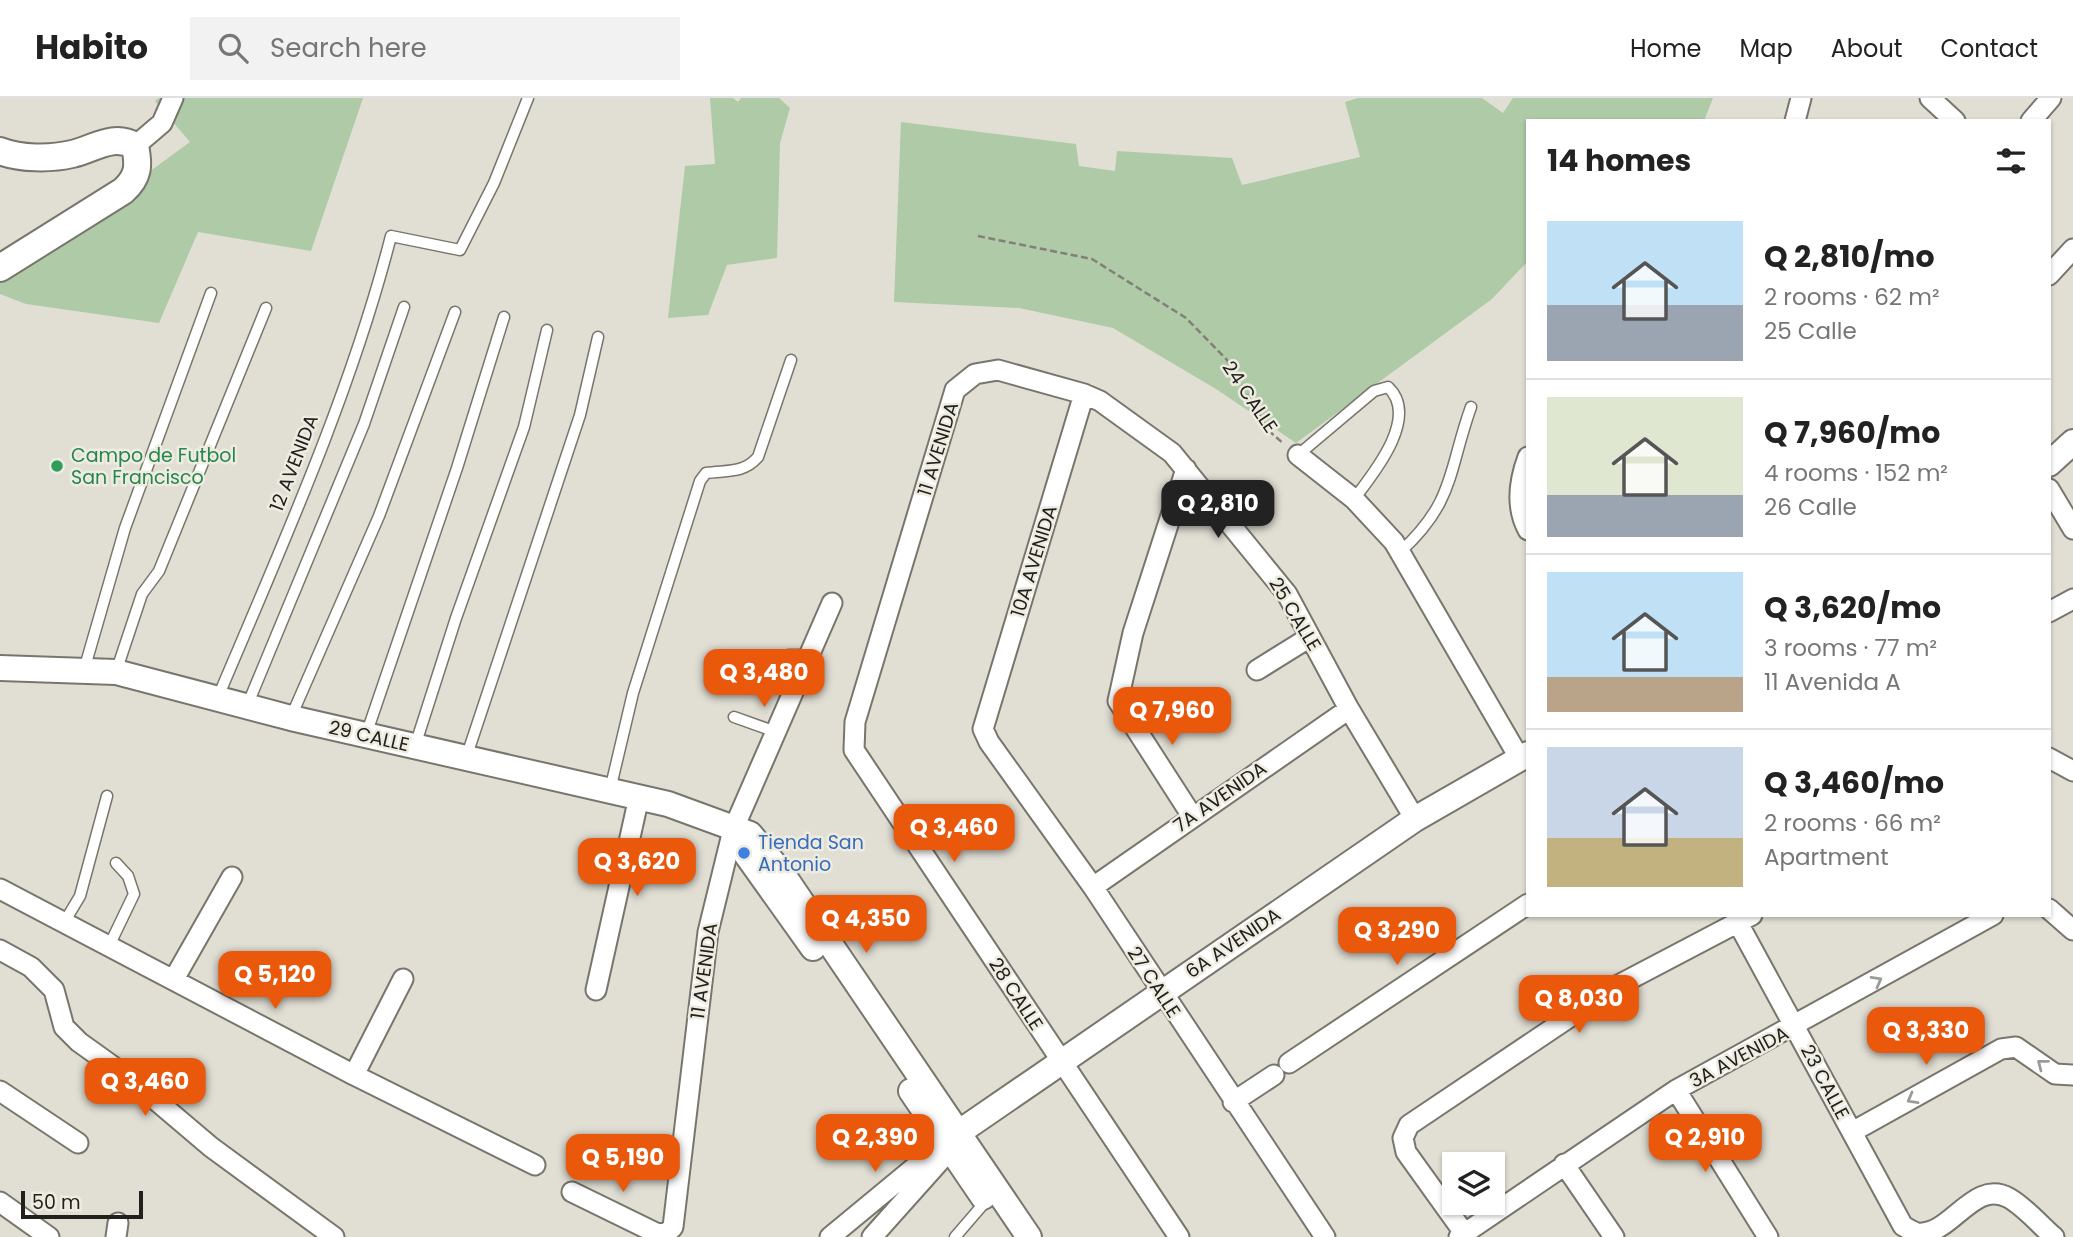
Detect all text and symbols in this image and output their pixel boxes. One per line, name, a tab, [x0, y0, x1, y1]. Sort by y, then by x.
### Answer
search box	[190, 17, 680, 80]
text: Habito	[35, 24, 148, 71]
icon: search	[214, 29, 252, 67]
text: Search here	[270, 30, 427, 66]
text: Home	[1630, 32, 1702, 65]
text: Map	[1740, 32, 1793, 65]
text: About	[1831, 32, 1902, 65]
text: Contact	[1940, 32, 2038, 65]
text: 14 homes	[1547, 139, 1691, 182]
icon: filters	[1992, 142, 2030, 180]
text: Q 2,810/mo	[1764, 235, 1935, 278]
icon: home	[1603, 249, 1687, 333]
text: 2 rooms · 62 m²	[1764, 281, 1940, 313]
text: 25 Calle	[1764, 315, 1857, 347]
street label: 24 CALLE	[1216, 356, 1284, 438]
street label: 11 AVENIDA	[911, 399, 965, 499]
street label: 12 AVENIDA	[263, 410, 325, 515]
text: Q 7,960/mo	[1764, 411, 1940, 454]
icon: home	[1603, 425, 1687, 509]
place label: Campo de Futbol San Francisco	[71, 442, 236, 491]
text: 4 rooms · 152 m²	[1764, 457, 1948, 489]
marker: Campo de Futbol San Francisco	[49, 458, 65, 474]
pin: Q 2,810	[1153, 480, 1283, 540]
text: Q 2,810	[1177, 487, 1259, 519]
text: 26 Calle	[1764, 491, 1857, 523]
street label: 10A AVENIDA	[1004, 502, 1064, 620]
street label: 25 CALLE	[1262, 572, 1328, 656]
text: Q 3,620/mo	[1764, 586, 1941, 629]
icon: home	[1603, 600, 1687, 684]
text: 3 rooms · 77 m²	[1764, 632, 1937, 664]
pin: Q 3,480	[699, 650, 829, 709]
text: Q 3,480	[720, 656, 809, 688]
text: 11 Avenida A	[1764, 666, 1901, 698]
pin: Q 7,960	[1107, 688, 1237, 747]
text: Q 7,960	[1129, 694, 1215, 726]
street label: 29 CALLE	[326, 714, 412, 758]
street label: 7A AVENIDA	[1168, 755, 1272, 839]
text: Q 3,460/mo	[1764, 761, 1944, 804]
icon: home	[1603, 775, 1687, 859]
pin: Q 3,460	[889, 804, 1019, 864]
text: 2 rooms · 66 m²	[1764, 807, 1941, 839]
text: Q 3,460	[910, 811, 998, 843]
place label: Tienda San Antonio	[758, 829, 864, 878]
pin: Q 3,620	[572, 838, 702, 898]
text: Apartment	[1764, 841, 1889, 873]
text: Q 3,620	[594, 845, 680, 877]
marker: Tienda San Antonio	[736, 845, 752, 861]
pin: Q 4,350	[801, 896, 931, 955]
street label: 6A AVENIDA	[1180, 901, 1286, 985]
text: Q 4,350	[821, 902, 911, 934]
pin: Q 3,290	[1332, 908, 1462, 967]
text: Q 3,290	[1354, 914, 1440, 946]
street label: 11 AVENIDA	[684, 921, 724, 1021]
street label: 27 CALLE	[1121, 941, 1187, 1023]
pin: Q 5,120	[210, 951, 340, 1011]
street label: 28 CALLE	[982, 952, 1050, 1036]
text: Q 5,120	[234, 958, 316, 990]
pin: Q 8,030	[1514, 976, 1644, 1035]
one-way arrow	[1870, 976, 1882, 989]
text: Q 8,030	[1535, 982, 1623, 1014]
pin: Q 3,330	[1861, 1007, 1991, 1067]
text: Q 3,330	[1883, 1014, 1969, 1046]
street label: 3A AVENIDA	[1685, 1019, 1794, 1094]
street label: 23 CALLE	[1794, 1040, 1856, 1124]
pin: Q 3,460	[80, 1058, 210, 1118]
one-way arrow	[2038, 1060, 2050, 1073]
text: Q 3,460	[101, 1065, 189, 1097]
one-way arrow	[1906, 1091, 1919, 1104]
pin: Q 2,390	[810, 1114, 940, 1174]
pin: Q 2,910	[1640, 1114, 1770, 1174]
text: Q 2,390	[832, 1121, 918, 1153]
text: Q 2,910	[1665, 1121, 1745, 1153]
pin: Q 5,190	[558, 1134, 688, 1194]
text: Q 5,190	[582, 1141, 664, 1173]
map controls	[1442, 1152, 1505, 1215]
button: layers	[1442, 1152, 1505, 1215]
scale bar	[21, 1188, 144, 1220]
text: 50 m	[32, 1189, 81, 1216]

